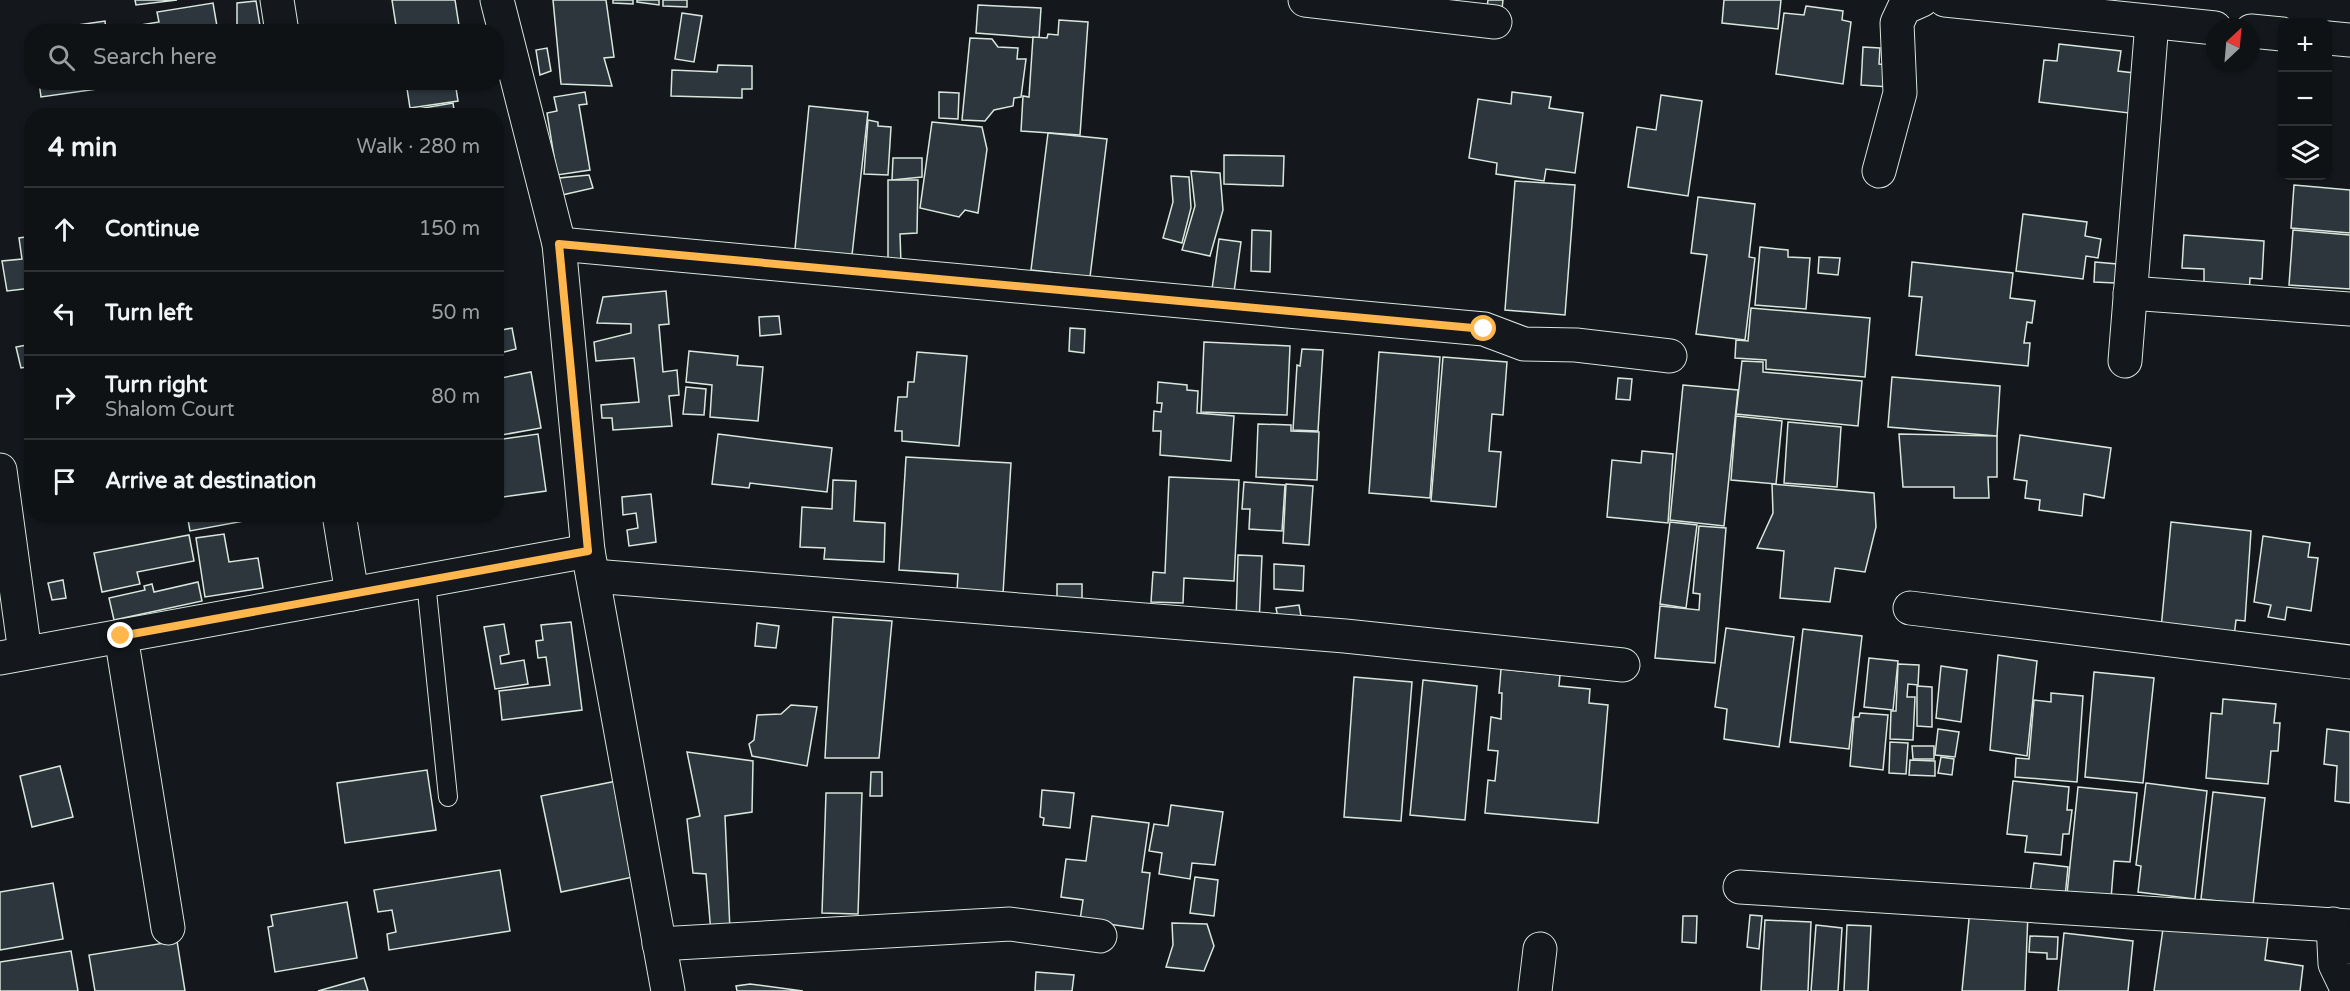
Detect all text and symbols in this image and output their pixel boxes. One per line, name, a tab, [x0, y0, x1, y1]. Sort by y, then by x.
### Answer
north arrow	[2206, 18, 2260, 72]
map controls	[2278, 18, 2332, 180]
button: +	[2278, 18, 2332, 72]
search box	[24, 24, 504, 90]
icon: search	[45, 41, 78, 74]
text: Search here	[93, 44, 217, 70]
button: −	[2278, 72, 2332, 126]
button: layers	[2278, 126, 2332, 180]
text: 4 min	[48, 132, 117, 163]
text: Walk · 280 m	[357, 135, 480, 159]
icon: ahead	[48, 213, 81, 246]
text: Continue	[105, 216, 200, 242]
text: 150 m	[419, 217, 480, 241]
icon: left	[48, 297, 81, 330]
text: Turn left	[105, 300, 193, 326]
text: 50 m	[431, 301, 480, 325]
route start	[1470, 315, 1496, 341]
text: Turn right	[105, 372, 207, 398]
icon: right	[48, 381, 81, 414]
text: 80 m	[431, 385, 480, 409]
text: Shalom Court	[105, 398, 235, 422]
icon: arrive	[48, 465, 81, 498]
text: Arrive at destination	[105, 468, 316, 494]
route end	[107, 622, 133, 648]

